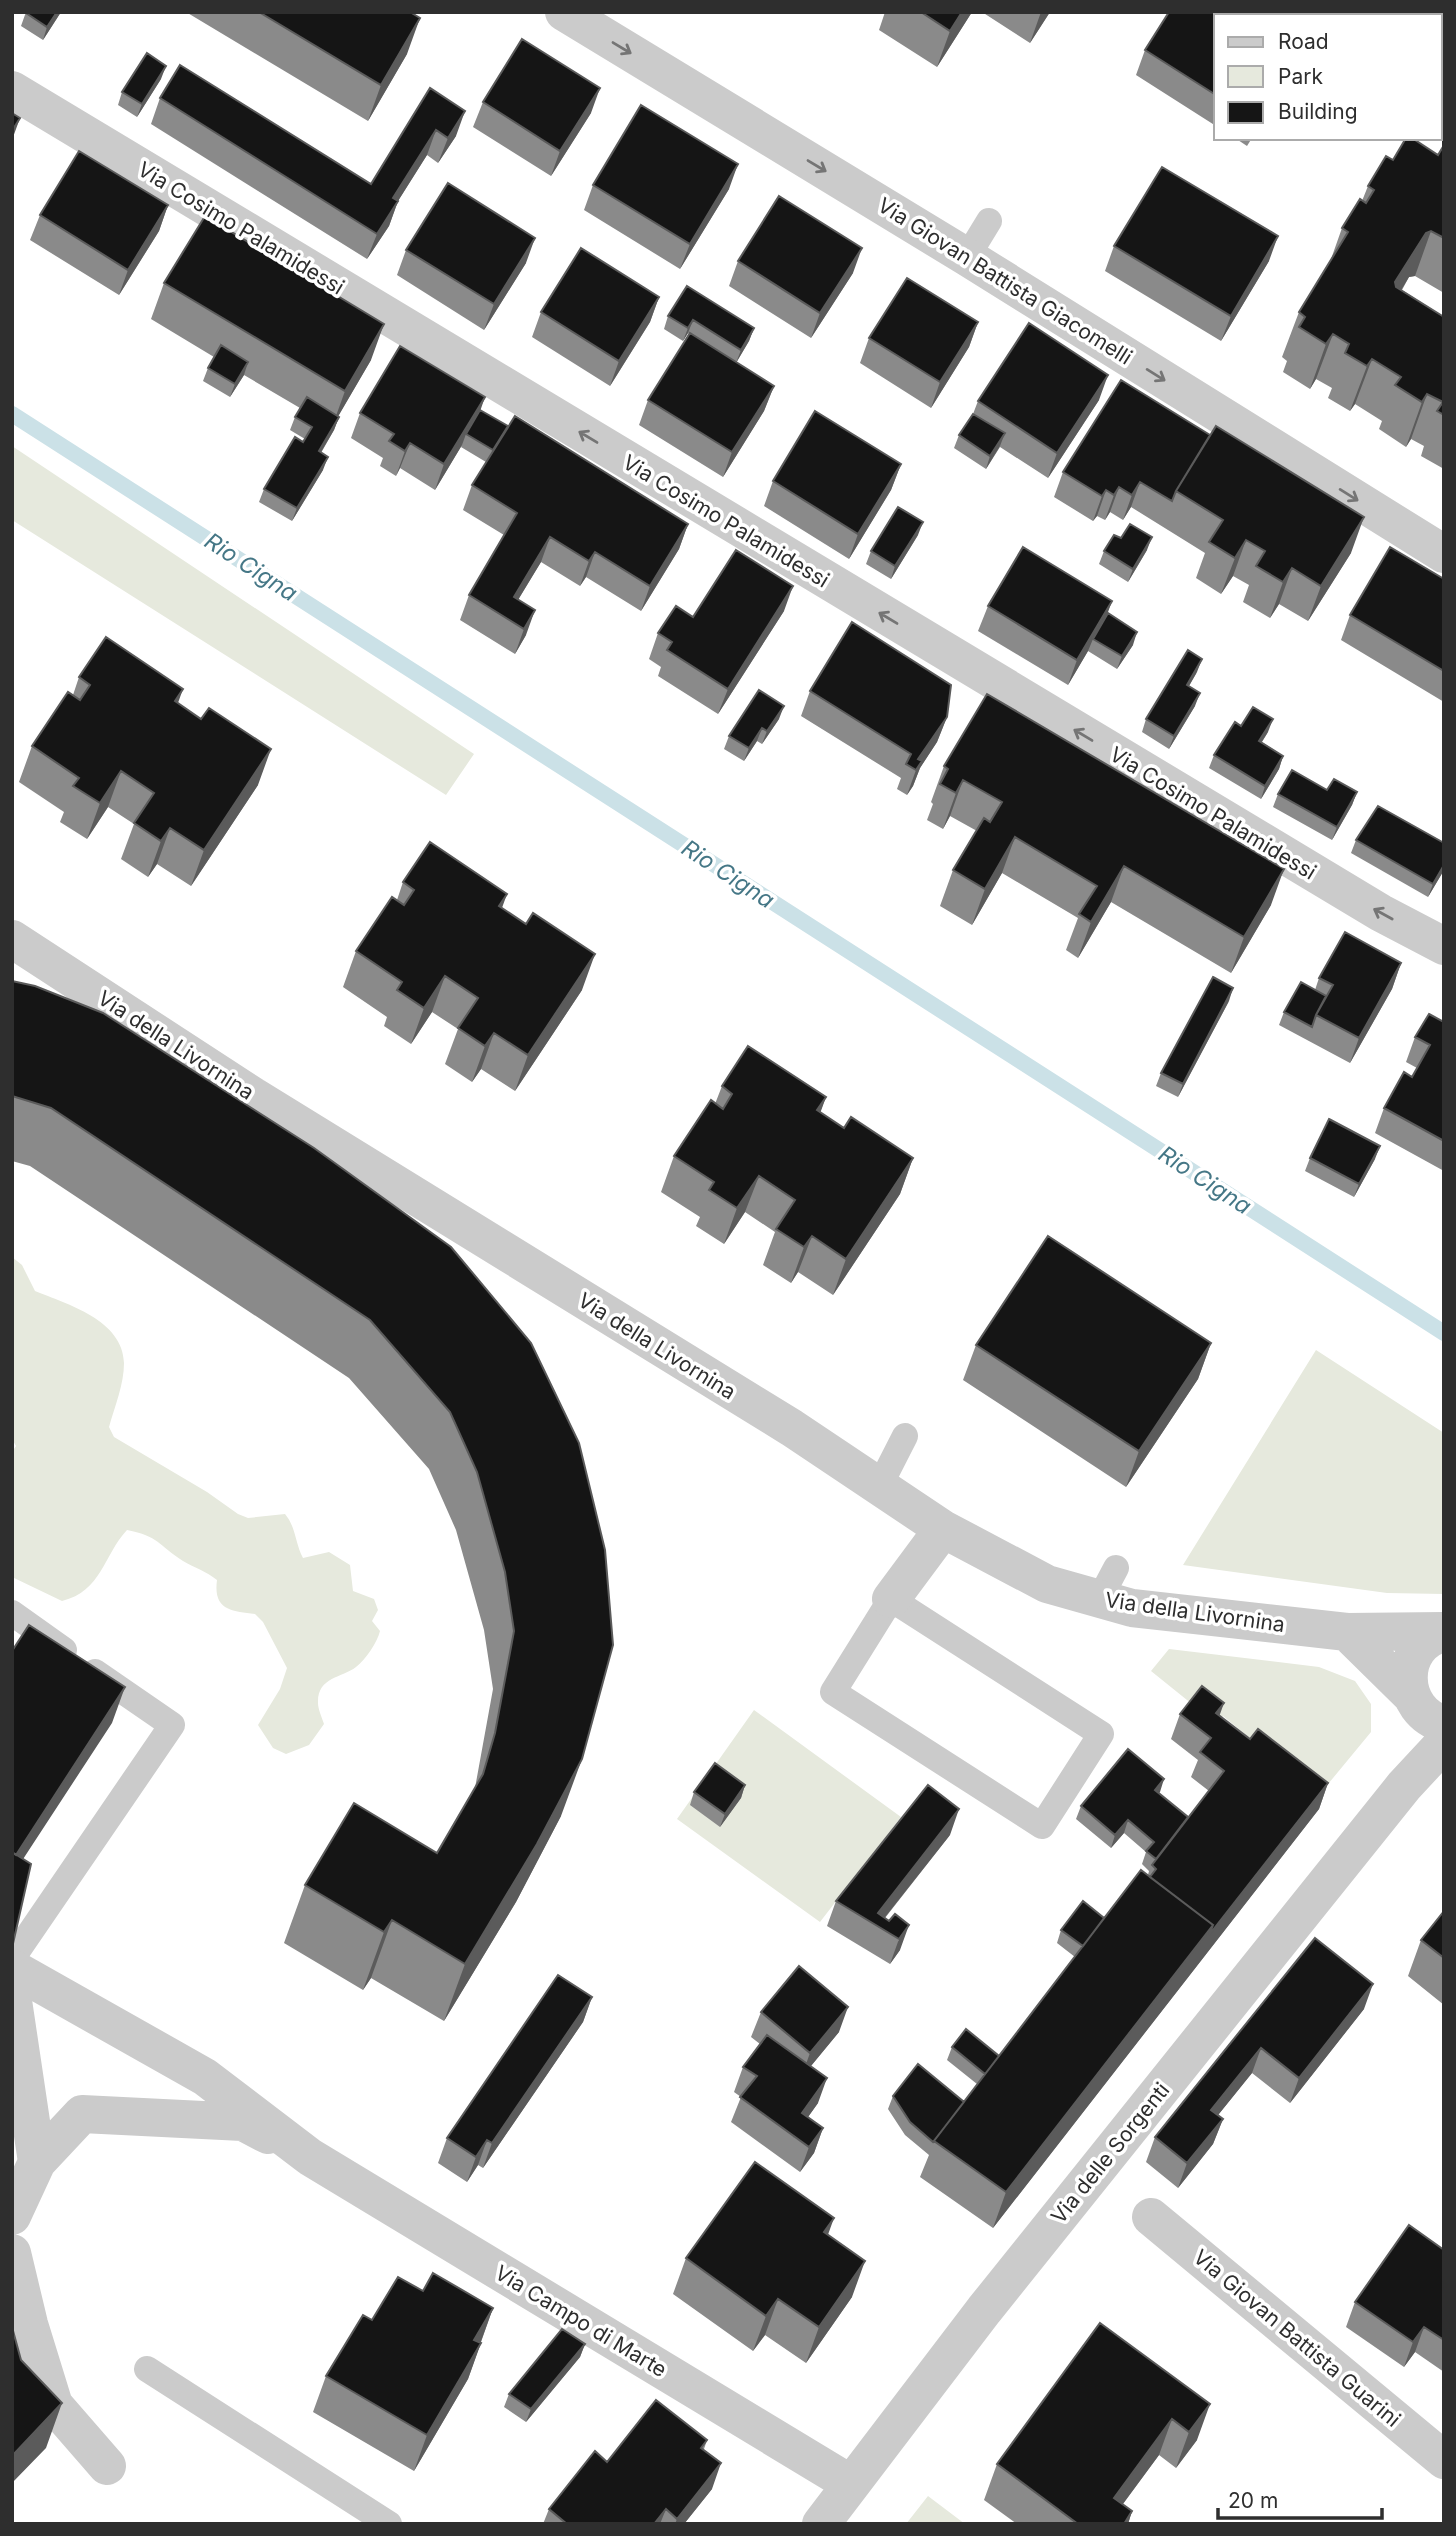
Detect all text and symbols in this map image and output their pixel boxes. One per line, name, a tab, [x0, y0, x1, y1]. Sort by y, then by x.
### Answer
legend	[1214, 14, 1442, 140]
text: Road	[1278, 29, 1329, 54]
one-way arrow	[612, 41, 632, 55]
text: Park	[1278, 64, 1323, 89]
text: Building	[1278, 99, 1358, 124]
street label: Via Cosimo Palamidessi	[133, 156, 349, 300]
one-way arrow	[806, 159, 826, 173]
street label: Via Giovan Battista Giacomelli	[873, 192, 1137, 370]
one-way arrow	[1146, 368, 1166, 382]
one-way arrow	[578, 430, 598, 444]
street label: Via Cosimo Palamidessi	[618, 449, 834, 593]
one-way arrow	[1339, 489, 1359, 503]
water label: Rio Cigna	[199, 527, 303, 607]
one-way arrow	[878, 611, 898, 625]
one-way arrow	[1073, 728, 1093, 742]
street label: Via Cosimo Palamidessi	[1105, 741, 1321, 885]
water label: Rio Cigna	[676, 834, 780, 914]
one-way arrow	[1374, 907, 1394, 921]
street label: Via della Livornina	[93, 985, 259, 1105]
water label: Rio Cigna	[1153, 1140, 1257, 1220]
street label: Via della Livornina	[574, 1287, 740, 1405]
street label: Via della Livornina	[1104, 1587, 1286, 1637]
street label: Via delle Sorgenti	[1046, 2078, 1174, 2228]
street label: Via Giovan Battista Guarini	[1188, 2244, 1406, 2432]
street label: Via Campo di Marte	[491, 2260, 671, 2382]
scale bar	[1218, 2476, 1382, 2520]
text: 20 m	[1228, 2488, 1278, 2513]

